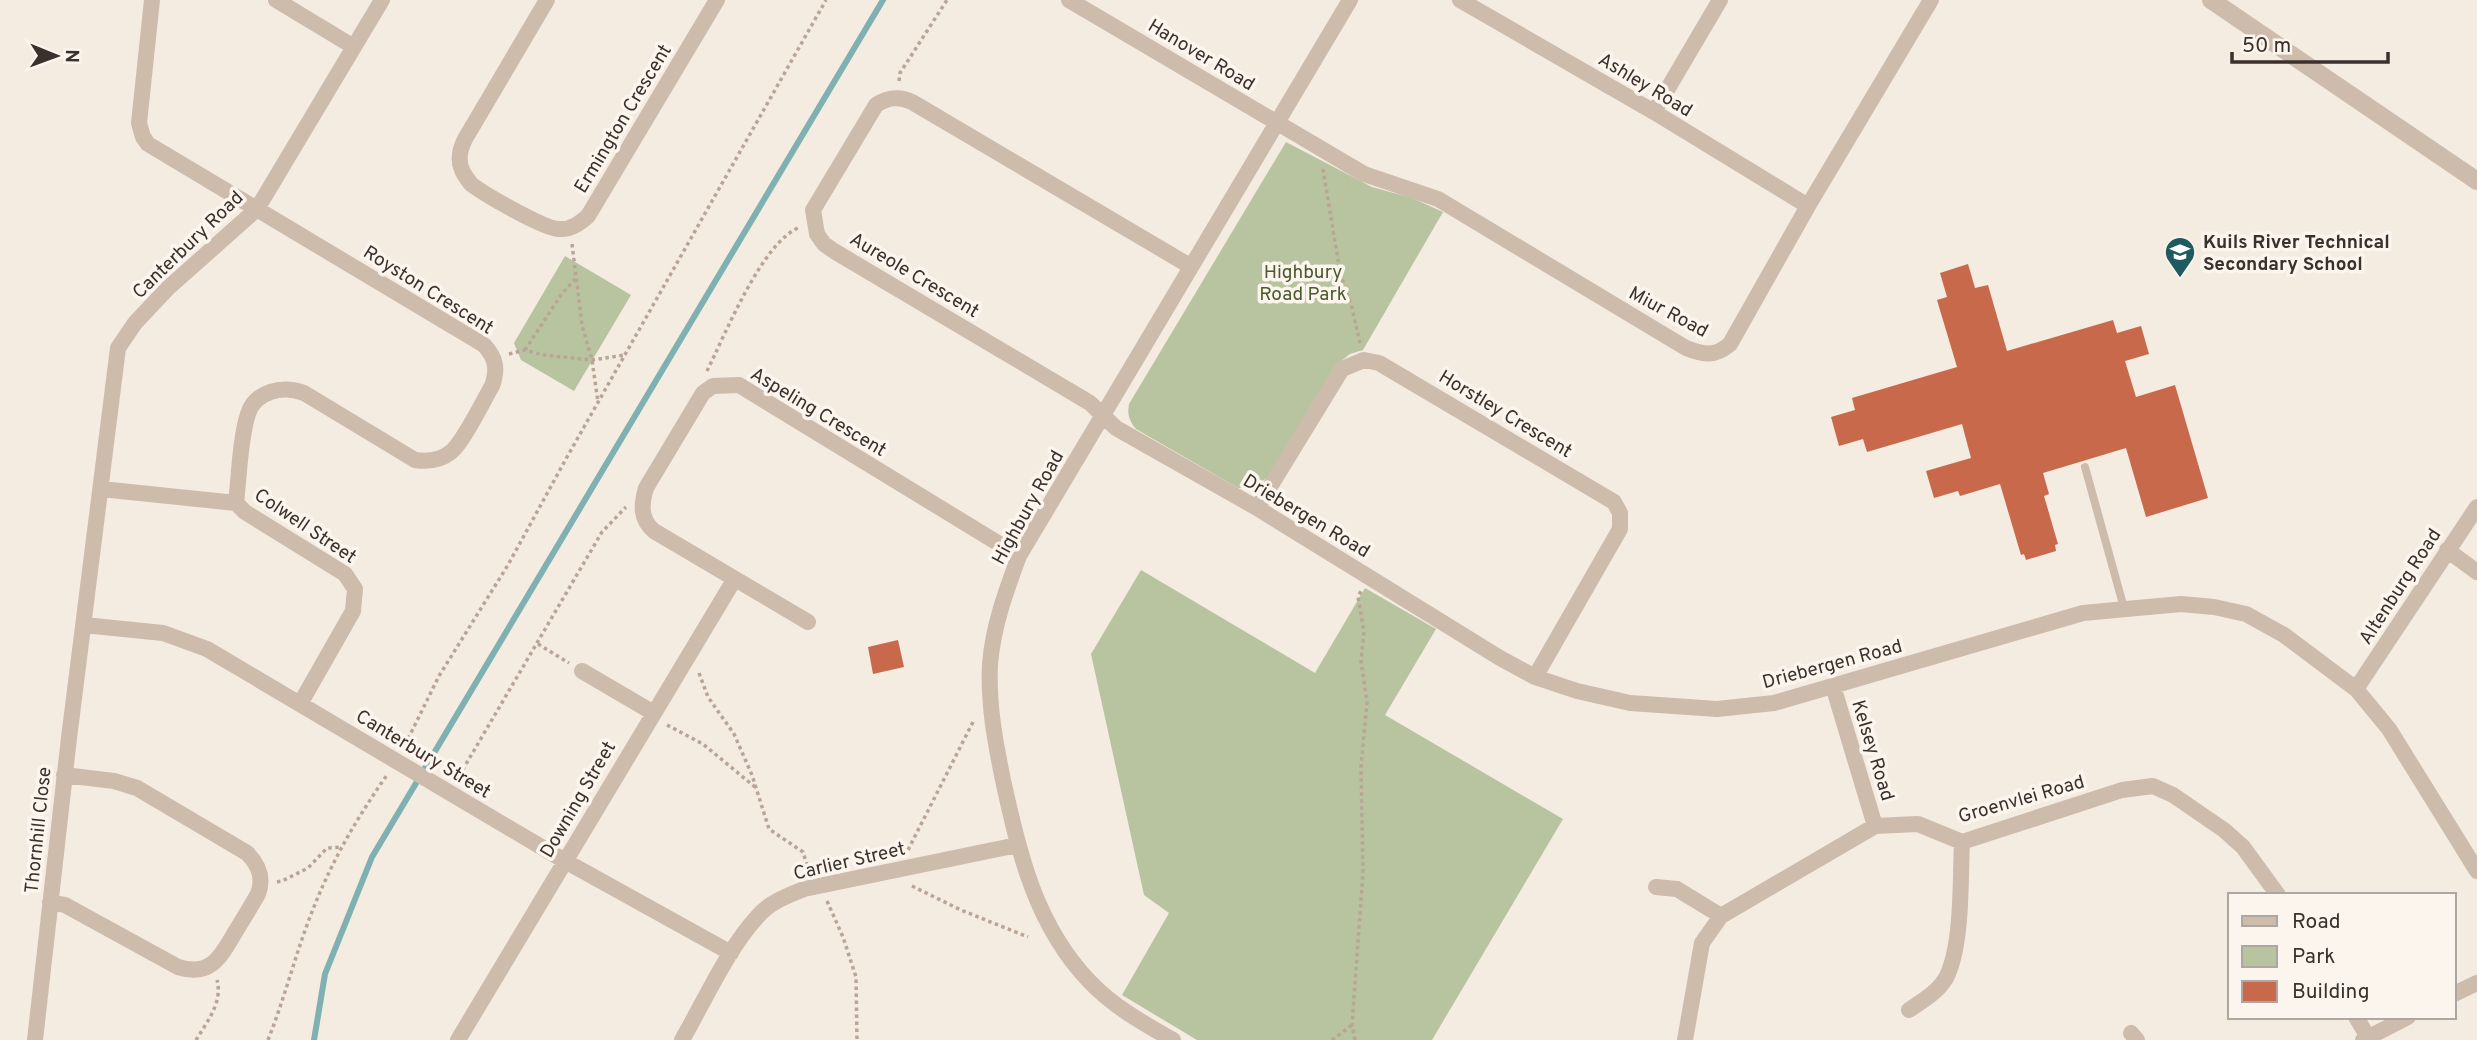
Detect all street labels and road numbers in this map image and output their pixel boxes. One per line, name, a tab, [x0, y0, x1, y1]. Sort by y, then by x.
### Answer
street label: Hanover Road	[1143, 14, 1259, 97]
street label: Ermington Crescent	[570, 40, 678, 198]
street label: Ashley Road	[1593, 48, 1696, 123]
street label: Canterbury Road	[128, 186, 249, 305]
street label: Aureole Crescent	[845, 228, 983, 324]
street label: Royston Crescent	[358, 241, 498, 340]
street label: Miur Road	[1624, 282, 1712, 344]
street label: Aspeling Crescent	[746, 363, 890, 463]
street label: Horstley Crescent	[1434, 365, 1576, 464]
street label: Highbury Road	[987, 447, 1070, 569]
street label: Driebergen Road	[1238, 469, 1374, 564]
street label: Colwell Street	[249, 484, 361, 570]
street label: Altenburg Road	[2354, 525, 2447, 650]
street label: Driebergen Road	[1760, 635, 1905, 695]
street label: Kelsey Road	[1845, 697, 1899, 804]
street label: Canterbury Street	[351, 705, 495, 805]
street label: Downing Street	[536, 737, 622, 863]
street label: Thornhill Close	[20, 766, 58, 895]
street label: Groenvlei Road	[1956, 770, 2087, 829]
street label: Carlier Street	[791, 837, 908, 886]

